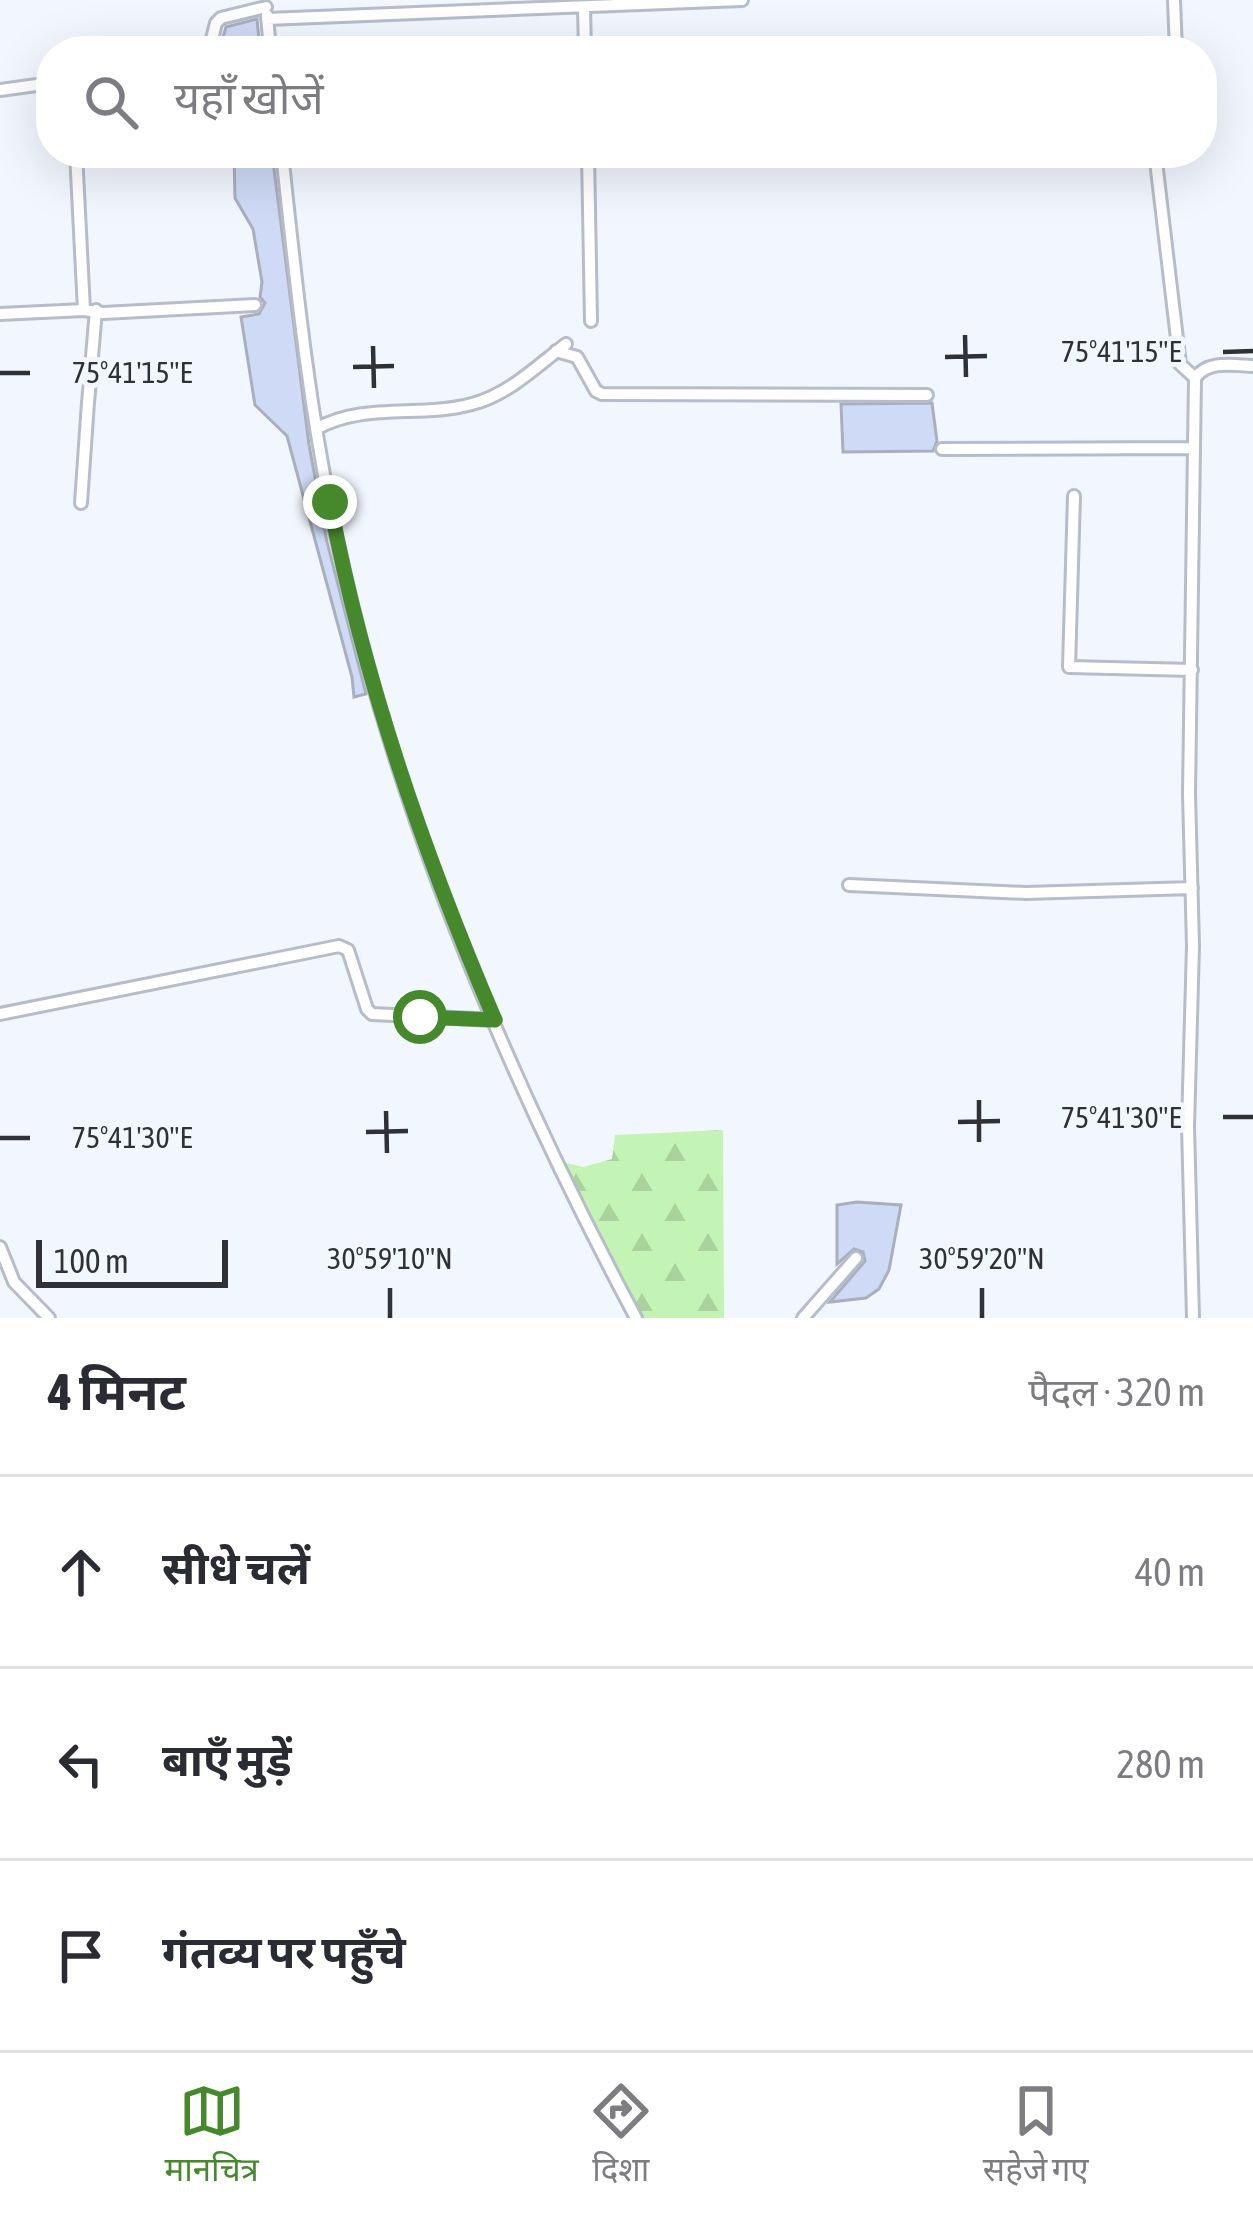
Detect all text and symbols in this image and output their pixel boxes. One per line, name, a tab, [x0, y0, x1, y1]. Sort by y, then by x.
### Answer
search box	[36, 36, 1217, 168]
icon: search	[78, 69, 144, 135]
text: यहाँ खोजें	[174, 72, 324, 124]
text: 75°41'15"E	[1061, 334, 1181, 368]
text: 75°41'15"E	[72, 355, 192, 389]
route end	[303, 475, 357, 529]
route start	[393, 990, 447, 1044]
text: 75°41'30"E	[1061, 1100, 1181, 1134]
text: 75°41'30"E	[72, 1120, 192, 1154]
scale bar	[36, 1234, 228, 1287]
text: 30°59'10"N	[327, 1241, 453, 1275]
text: 30°59'20"N	[919, 1241, 1045, 1275]
text: 100 m	[54, 1242, 129, 1280]
text: 4 मिनट	[48, 1362, 186, 1421]
text: पैदल · 320 m	[1028, 1370, 1205, 1414]
icon: ahead	[48, 1539, 114, 1605]
text: सीधे चलें	[162, 1542, 310, 1594]
text: 40 m	[1135, 1550, 1205, 1594]
icon: left	[48, 1731, 114, 1797]
text: बाएँ मुड़ें	[162, 1734, 292, 1786]
text: 280 m	[1117, 1742, 1205, 1786]
icon: arrive	[48, 1923, 114, 1989]
text: गंतव्य पर पहुँचे	[162, 1926, 406, 1978]
tab: मानचित्र	[165, 2078, 259, 2194]
tab: दिशा	[588, 2078, 654, 2194]
tab: सहेजे गए	[983, 2078, 1089, 2194]

